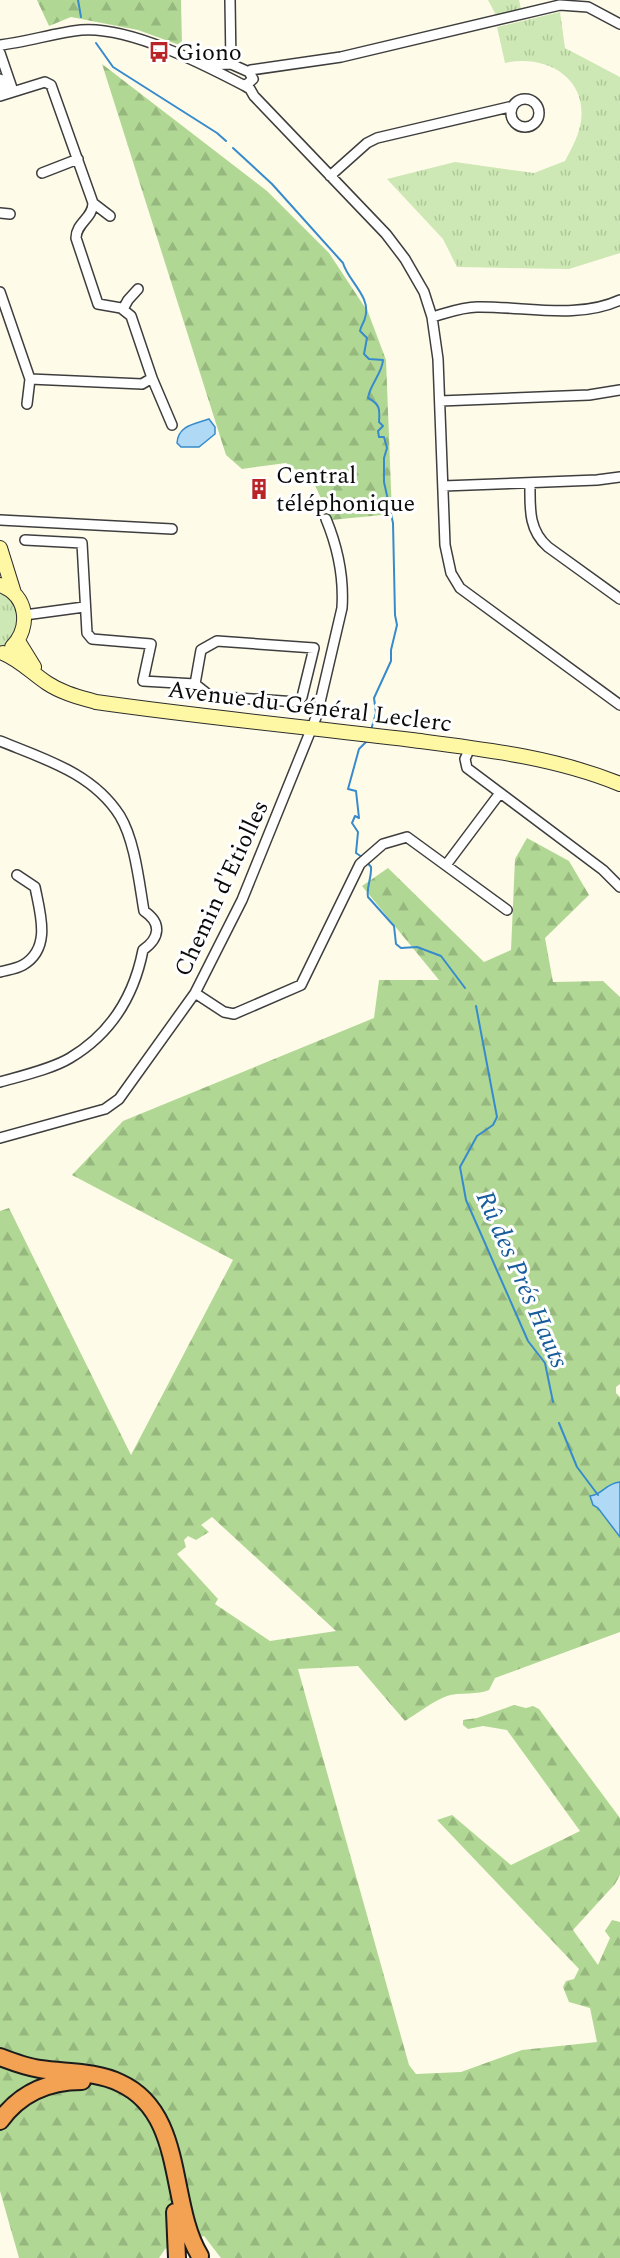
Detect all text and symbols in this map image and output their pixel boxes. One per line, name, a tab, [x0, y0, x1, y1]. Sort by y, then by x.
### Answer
place label: Giono	[176, 35, 242, 71]
bus stop icon: Giono	[147, 40, 171, 64]
place label: Central téléphonique	[276, 458, 415, 522]
building icon: Central téléphonique	[247, 477, 271, 501]
street label: Avenue du Général Leclerc	[166, 672, 454, 742]
street label: Chemin d'Etiolles	[165, 794, 279, 983]
water label: Rû des Prés Hauts	[465, 1184, 579, 1375]

